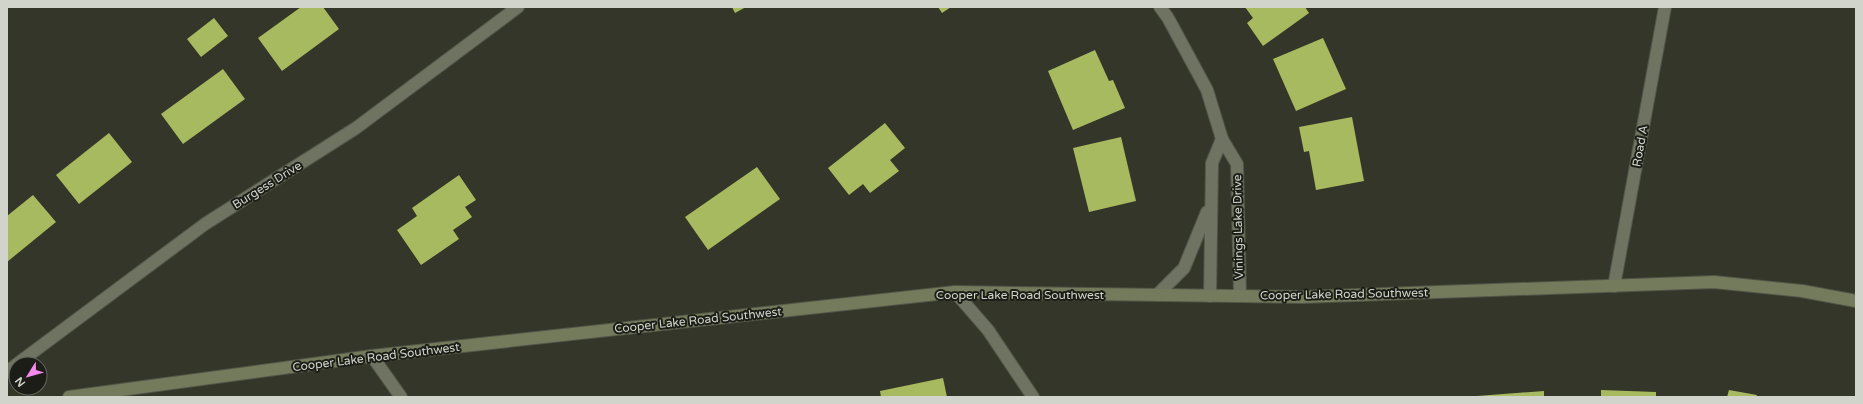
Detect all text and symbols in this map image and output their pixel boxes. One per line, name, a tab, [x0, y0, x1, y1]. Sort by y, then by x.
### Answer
street label: Road A	[1629, 124, 1651, 168]
street label: Burgess Drive	[230, 158, 304, 212]
street label: Vinings Lake Drive	[1230, 174, 1246, 280]
street label: Cooper Lake Road Southwest	[1260, 286, 1429, 302]
street label: Cooper Lake Road Southwest	[936, 288, 1105, 302]
street label: Cooper Lake Road Southwest	[614, 304, 783, 336]
street label: Cooper Lake Road Southwest	[292, 340, 461, 374]
north arrow	[8, 356, 48, 396]
text: N	[13, 374, 28, 389]

